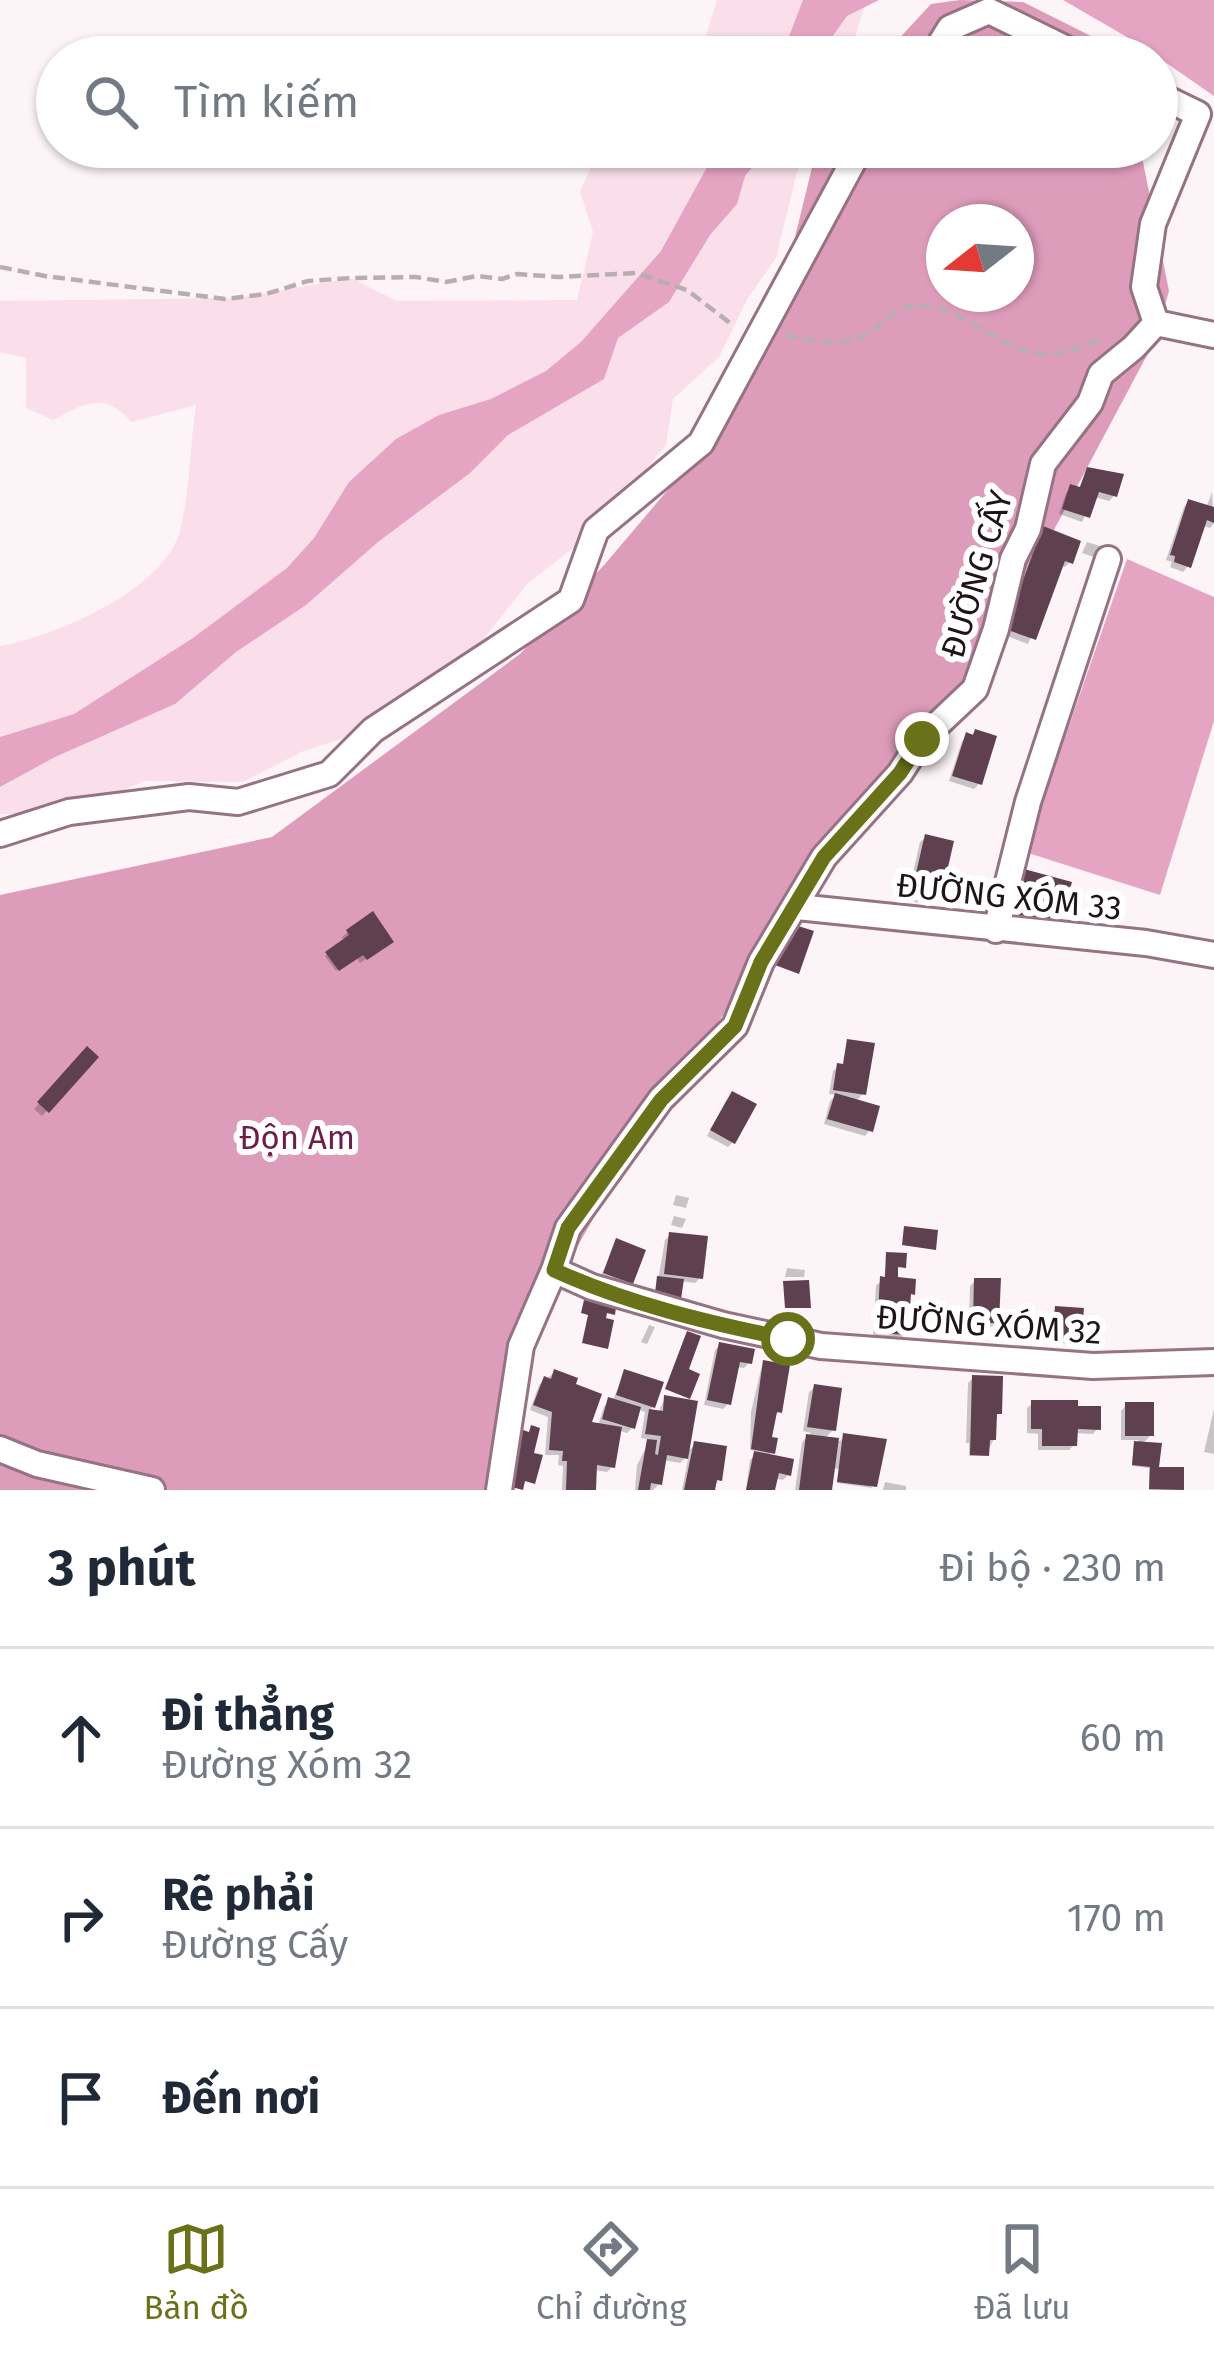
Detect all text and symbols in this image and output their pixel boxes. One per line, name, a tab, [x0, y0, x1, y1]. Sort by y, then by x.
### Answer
search box	[36, 36, 1178, 168]
icon: search	[78, 69, 144, 135]
text: Tìm kiếm	[174, 75, 359, 129]
north arrow	[926, 204, 1034, 312]
street label: ĐƯỜNG CẤY	[930, 485, 1021, 663]
route end	[895, 712, 949, 766]
street label: ĐƯỜNG XÓM 33	[894, 865, 1124, 929]
park label: Độn Am	[239, 1118, 355, 1158]
street label: ĐƯỜNG XÓM 32	[875, 1297, 1103, 1353]
route start	[761, 1312, 815, 1366]
text: 3 phút	[48, 1537, 195, 1599]
text: Đi bộ · 230 m	[939, 1545, 1166, 1591]
text: Đi thẳng	[162, 1688, 334, 1742]
icon: ahead	[48, 1705, 114, 1771]
text: 60 m	[1080, 1715, 1166, 1761]
text: Đường Xóm 32	[162, 1742, 412, 1788]
text: Rẽ phải	[162, 1868, 315, 1922]
icon: right	[48, 1885, 114, 1951]
text: 170 m	[1067, 1895, 1166, 1941]
text: Đường Cấy	[162, 1922, 348, 1968]
icon: arrive	[48, 2065, 114, 2131]
text: Đến nơi	[162, 2071, 320, 2125]
tab: Bản đồ	[144, 2216, 249, 2328]
tab: Chỉ đường	[536, 2216, 687, 2328]
tab: Đã lưu	[974, 2216, 1070, 2328]

